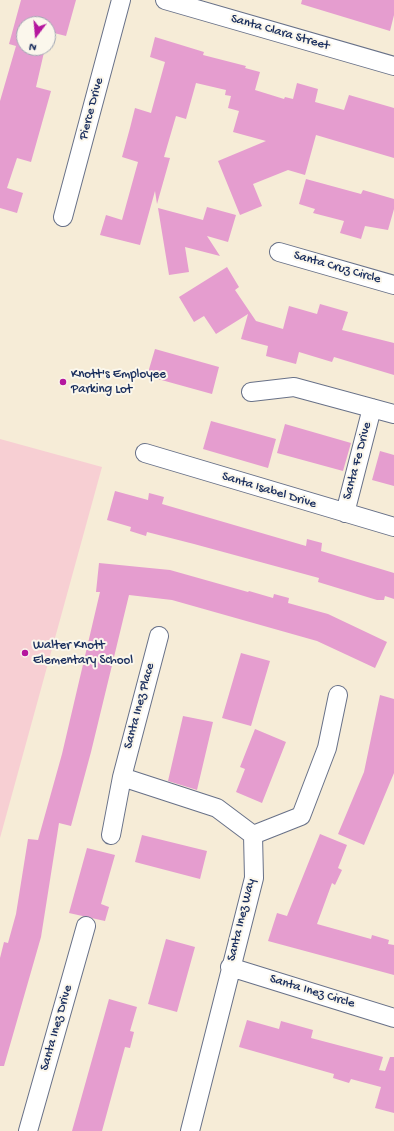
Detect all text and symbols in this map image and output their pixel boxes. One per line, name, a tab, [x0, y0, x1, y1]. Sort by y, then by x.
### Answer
street label: Santa Clara Street	[229, 11, 331, 55]
north arrow	[16, 16, 56, 56]
text: N	[28, 40, 38, 53]
street label: Pierce Drive	[76, 76, 108, 142]
street label: Santa Cruz Circle	[292, 248, 382, 288]
place label: Knott's Employee Parking Lot	[71, 367, 166, 398]
marker: Knott's Employee Parking Lot	[58, 377, 68, 387]
street label: Santa Fe Drive	[340, 420, 376, 502]
street label: Santa Isabel Drive	[220, 469, 318, 513]
place label: Walter Knott Elementary School	[33, 638, 133, 669]
marker: Walter Knott Elementary School	[20, 648, 30, 658]
street label: Santa Inez Place	[121, 661, 159, 751]
street label: Santa Inez Way	[224, 877, 260, 963]
street label: Santa Inez Circle	[267, 972, 357, 1012]
street label: Santa Inez Drive	[37, 983, 77, 1073]

